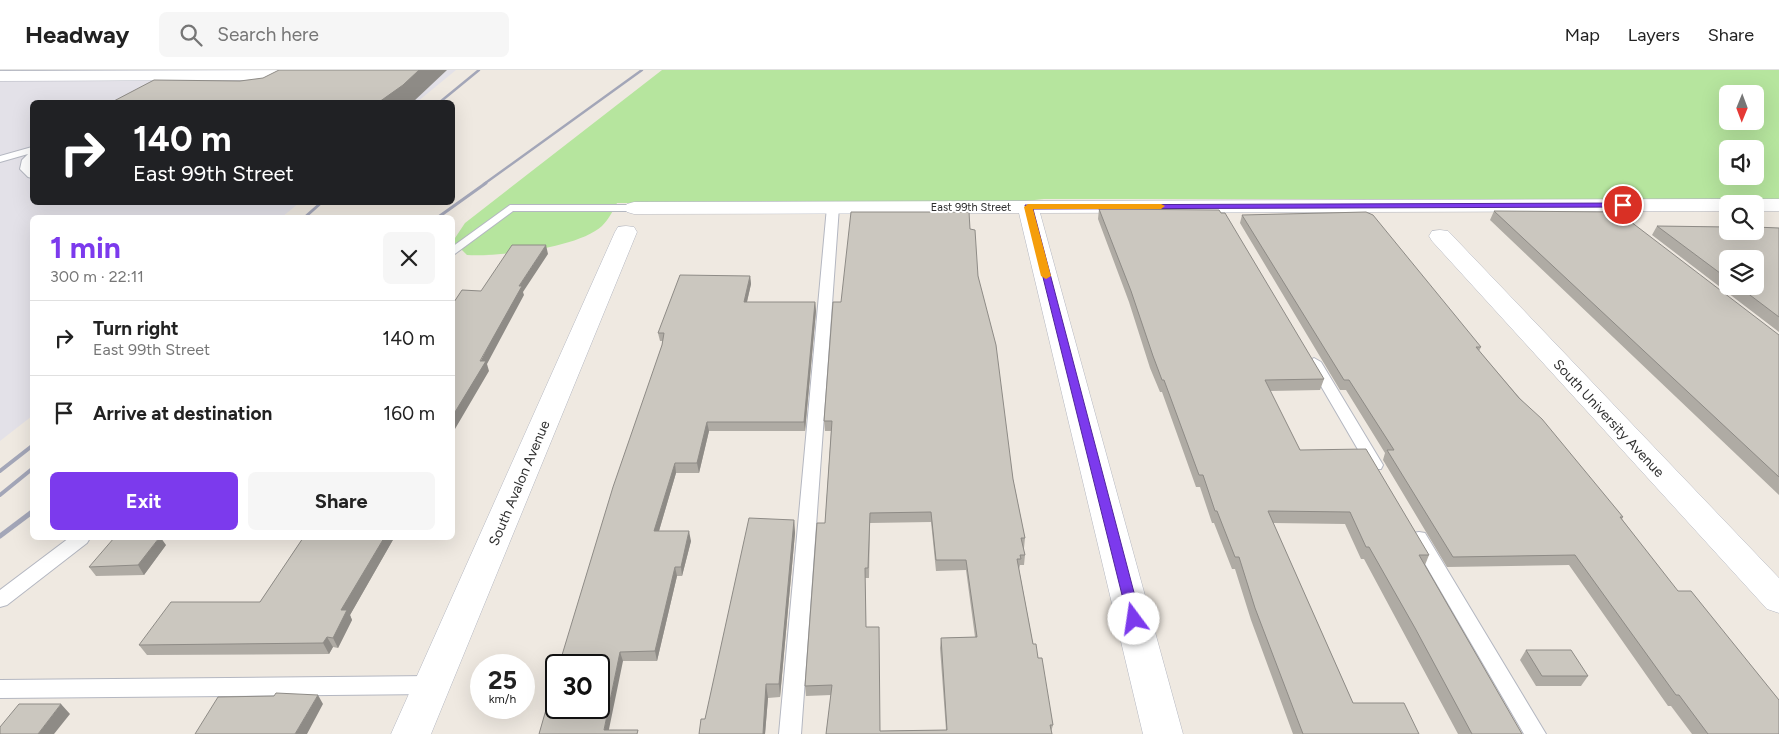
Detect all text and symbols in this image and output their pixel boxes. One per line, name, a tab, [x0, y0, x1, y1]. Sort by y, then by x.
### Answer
search box	[159, 12, 509, 57]
text: Headway	[25, 20, 129, 49]
icon: search	[177, 21, 205, 49]
text: Search here	[217, 23, 319, 46]
text: Map	[1565, 24, 1600, 46]
text: Layers	[1628, 24, 1680, 46]
text: Share	[1708, 24, 1754, 46]
north arrow	[1719, 85, 1764, 130]
map controls	[1719, 85, 1764, 295]
text: 140 m	[133, 118, 231, 160]
icon: right	[50, 120, 115, 185]
button: sound	[1719, 140, 1764, 185]
text: East 99th Street	[133, 160, 294, 187]
pin	[1602, 184, 1644, 226]
icon: arrive	[1609, 191, 1637, 219]
button: search	[1719, 195, 1764, 240]
street label: East 99th Street	[931, 201, 1011, 214]
text: 1 min	[50, 229, 121, 266]
button: close	[383, 232, 435, 284]
button: layers	[1719, 250, 1764, 295]
text: 300 m · 22:11	[50, 267, 144, 286]
text: Turn right	[93, 317, 179, 340]
icon: right	[50, 324, 78, 352]
text: 140 m	[382, 327, 435, 350]
text: East 99th Street	[93, 340, 210, 359]
street label: South University Avenue	[1550, 356, 1668, 481]
icon: arrive	[50, 399, 78, 427]
text: Arrive at destination	[93, 402, 272, 425]
text: 160 m	[383, 402, 435, 425]
street label: South Avalon Avenue	[485, 418, 554, 548]
button: Exit	[50, 472, 238, 530]
button: Share	[248, 472, 435, 530]
position arrow	[1107, 592, 1159, 644]
speed limit sign: 30	[545, 654, 610, 719]
text: 25	[488, 665, 517, 695]
text: km/h	[489, 692, 516, 706]

